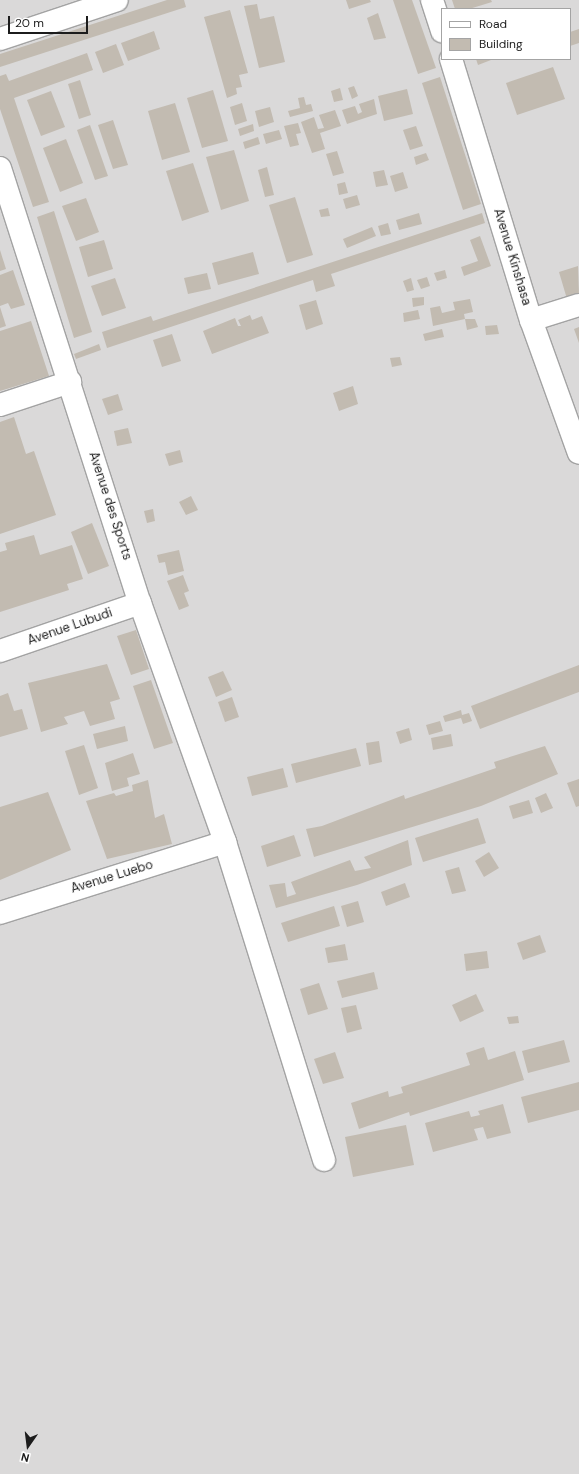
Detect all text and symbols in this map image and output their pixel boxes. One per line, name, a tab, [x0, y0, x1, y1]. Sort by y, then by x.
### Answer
scale bar	[10, 8, 90, 34]
legend	[441, 8, 571, 60]
text: 20 m	[15, 15, 44, 31]
text: Road	[479, 16, 507, 32]
text: Building	[479, 36, 523, 52]
street label: Avenue Kinshasa	[490, 207, 534, 307]
street label: Avenue des Sports	[85, 450, 135, 562]
street label: Avenue Lubudi	[25, 605, 115, 649]
street label: Avenue Luebo	[69, 857, 155, 897]
north arrow	[8, 1426, 48, 1466]
text: N	[20, 1450, 31, 1465]

